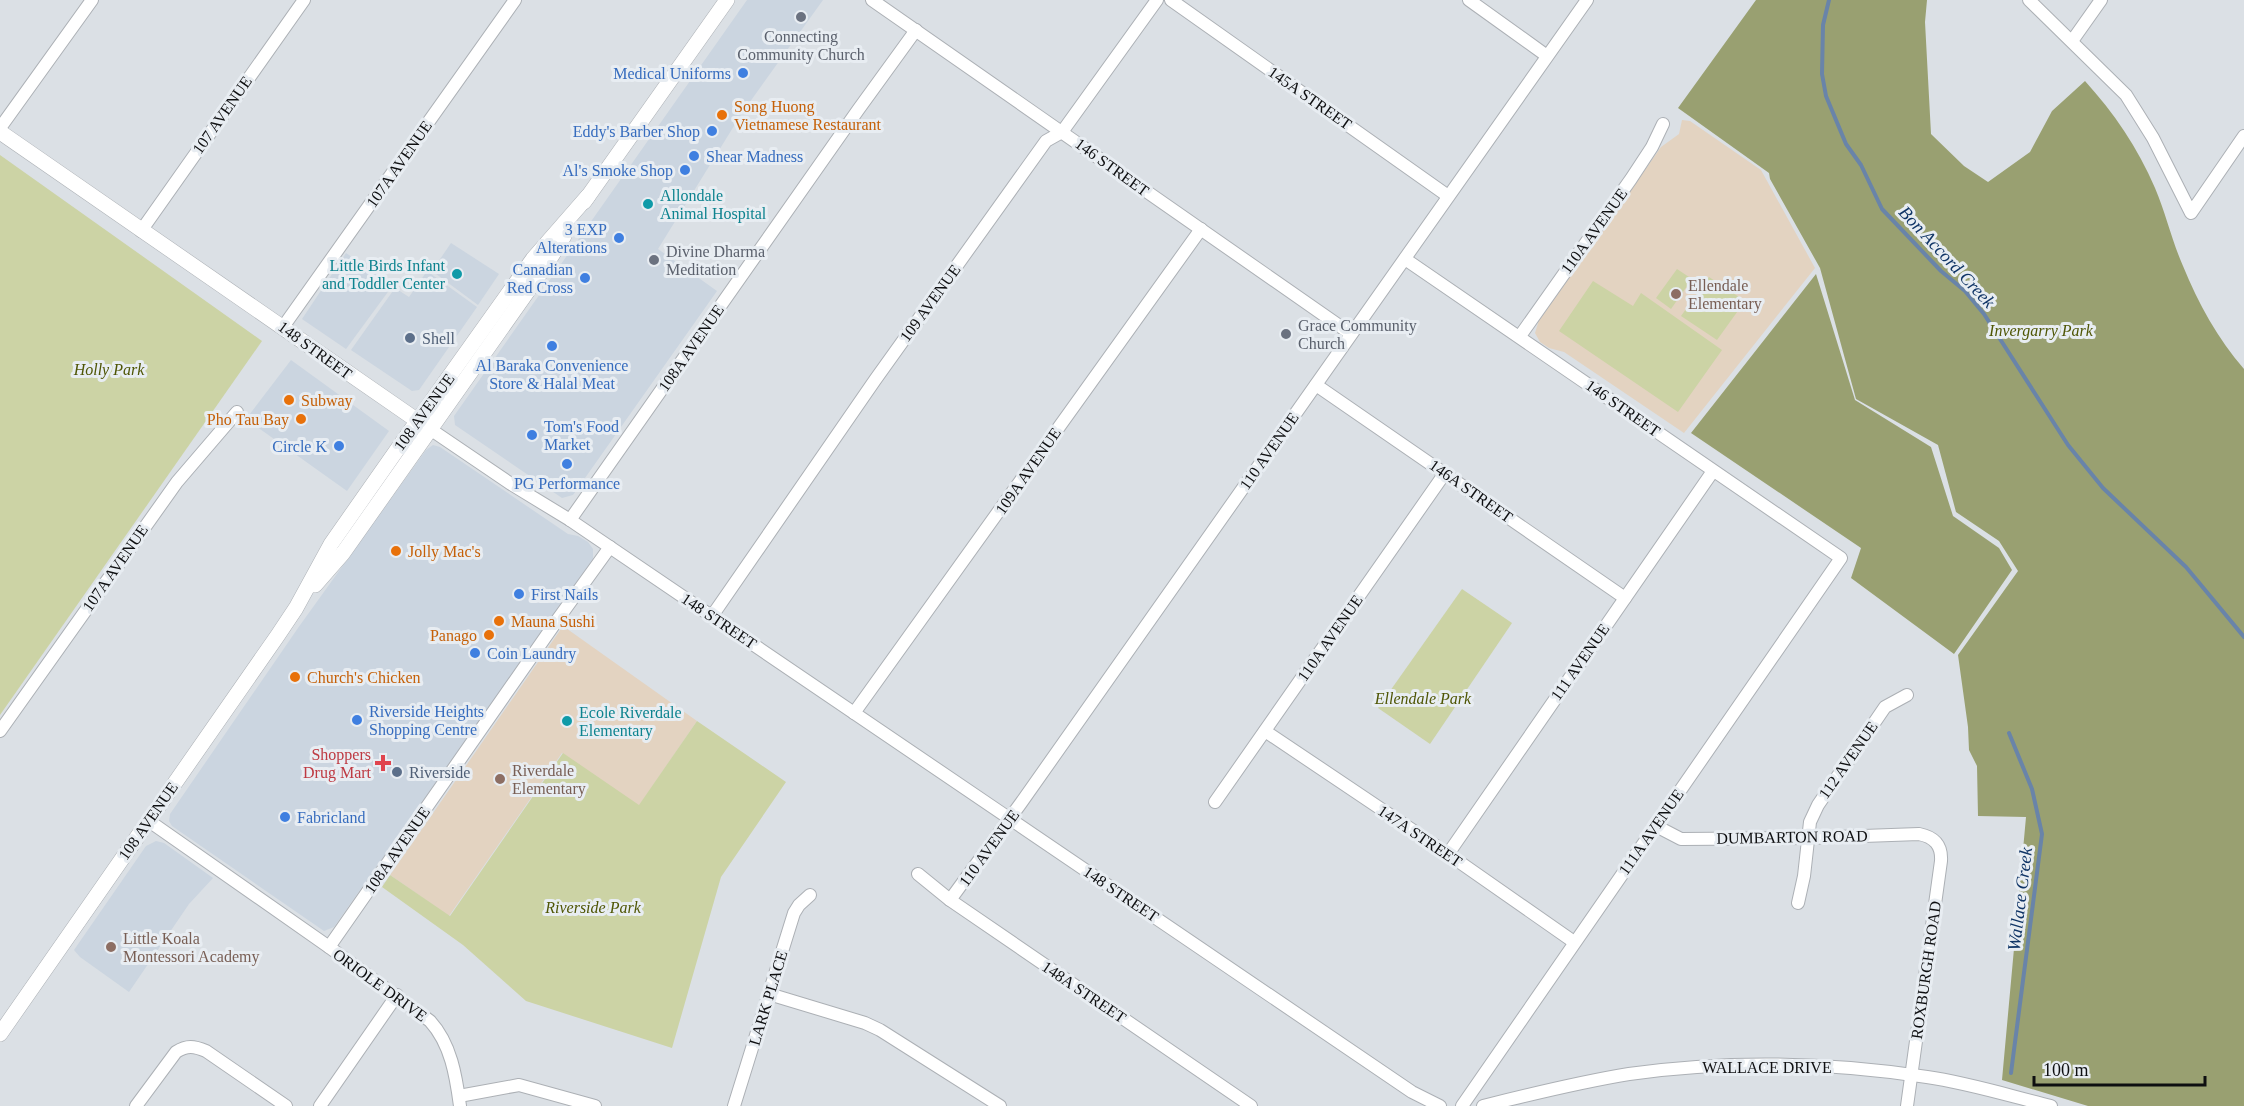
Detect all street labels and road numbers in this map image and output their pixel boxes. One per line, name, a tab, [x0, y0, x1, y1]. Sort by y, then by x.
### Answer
street label: 145A STREET	[1265, 63, 1355, 133]
street label: 107 AVENUE	[189, 73, 255, 157]
street label: 107A AVENUE	[363, 118, 435, 210]
street label: 146 STREET	[1072, 135, 1152, 199]
street label: 110A AVENUE	[1557, 185, 1631, 277]
street label: 109 AVENUE	[896, 261, 964, 345]
street label: 108A AVENUE	[655, 302, 727, 394]
street label: 148 STREET	[275, 318, 355, 382]
street label: 108 AVENUE	[390, 370, 458, 454]
street label: 146 STREET	[1583, 376, 1664, 440]
street label: 110 AVENUE	[1236, 409, 1302, 493]
street label: 109A AVENUE	[992, 425, 1064, 517]
street label: 146A STREET	[1426, 456, 1516, 526]
street label: 107A AVENUE	[79, 522, 151, 614]
street label: 148 STREET	[678, 590, 760, 652]
street label: 110A AVENUE	[1294, 592, 1366, 684]
street label: 111 AVENUE	[1547, 620, 1613, 704]
street label: 112 AVENUE	[1815, 718, 1881, 802]
street label: 108 AVENUE	[115, 779, 181, 863]
street label: 111A AVENUE	[1615, 786, 1687, 878]
street label: 147A STREET	[1375, 802, 1465, 870]
street label: 108A AVENUE	[361, 804, 433, 896]
street label: 110 AVENUE	[956, 807, 1022, 889]
street label: DUMBARTON ROAD	[1716, 827, 1868, 847]
street label: 148 STREET	[1080, 863, 1162, 925]
street label: ROXBURGH ROAD	[1908, 900, 1944, 1040]
street label: ORIOLE DRIVE	[330, 945, 430, 1025]
street label: LARK PLACE	[746, 949, 790, 1047]
street label: 148A STREET	[1039, 958, 1129, 1026]
street label: WALLACE DRIVE	[1702, 1059, 1832, 1076]

